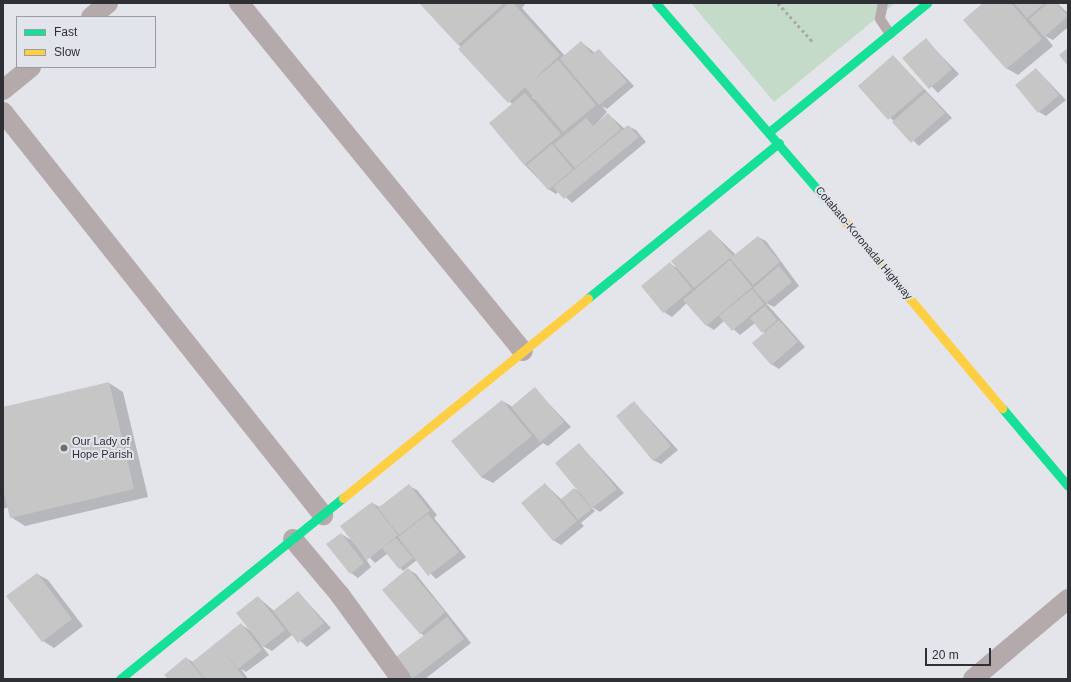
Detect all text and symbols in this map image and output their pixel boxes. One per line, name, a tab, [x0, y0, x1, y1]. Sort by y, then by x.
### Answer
legend	[16, 16, 156, 68]
text: Fast	[54, 25, 77, 39]
text: Slow	[54, 45, 80, 59]
street label: Cotabato-Koronadal Highway	[813, 184, 915, 302]
place label: Our Lady of Hope Parish	[72, 435, 133, 461]
marker: Our Lady of Hope Parish	[59, 443, 69, 453]
scale bar	[927, 640, 993, 666]
text: 20 m	[932, 648, 959, 662]

